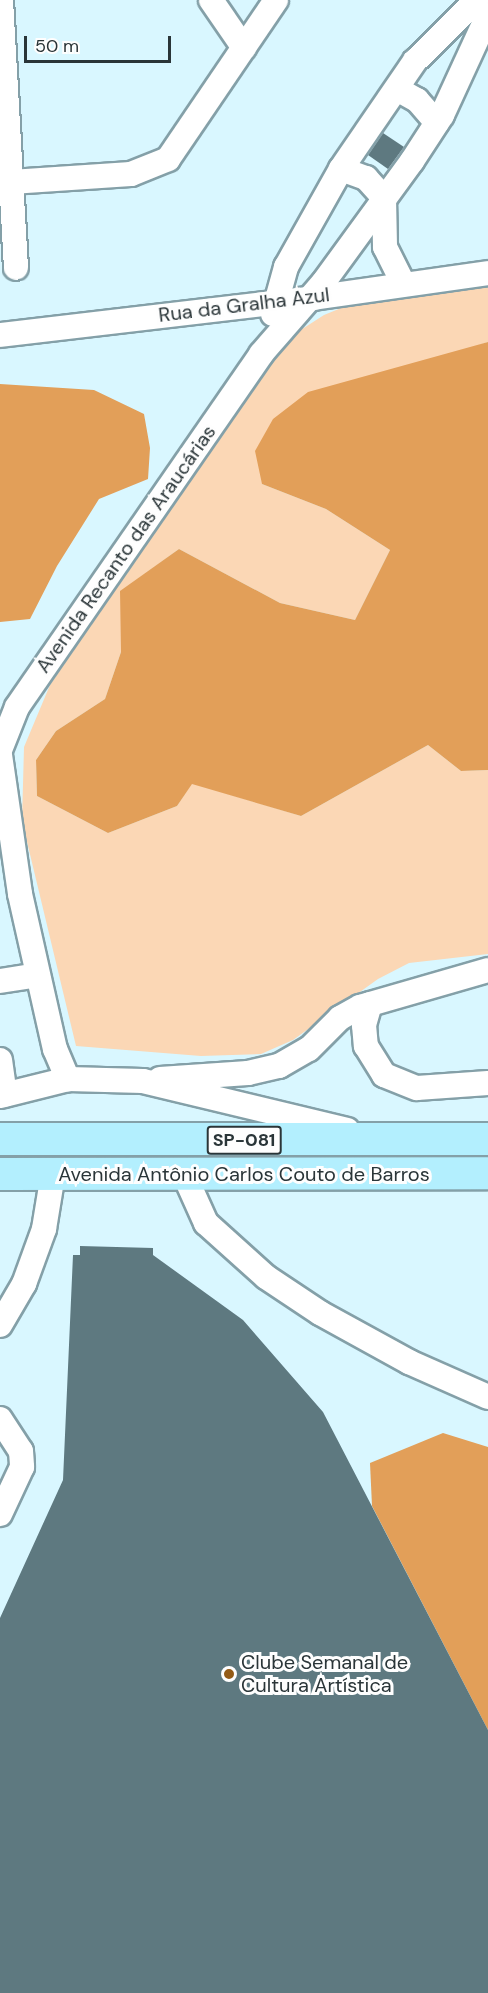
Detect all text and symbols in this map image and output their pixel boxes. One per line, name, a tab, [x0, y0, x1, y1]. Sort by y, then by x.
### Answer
scale bar	[27, 24, 174, 62]
text: 50 m	[35, 34, 79, 58]
street label: Rua da Gralha Azul	[157, 283, 331, 327]
street label: Avenida Recanto das Araucárias	[31, 420, 221, 678]
road number: SP-081	[206, 1125, 282, 1155]
street label: Avenida Antônio Carlos Couto de Barros	[58, 1162, 430, 1186]
place label: Clube Semanal de Cultura Artística	[241, 1650, 408, 1697]
marker: Clube Semanal de Cultura Artística	[222, 1667, 236, 1681]

